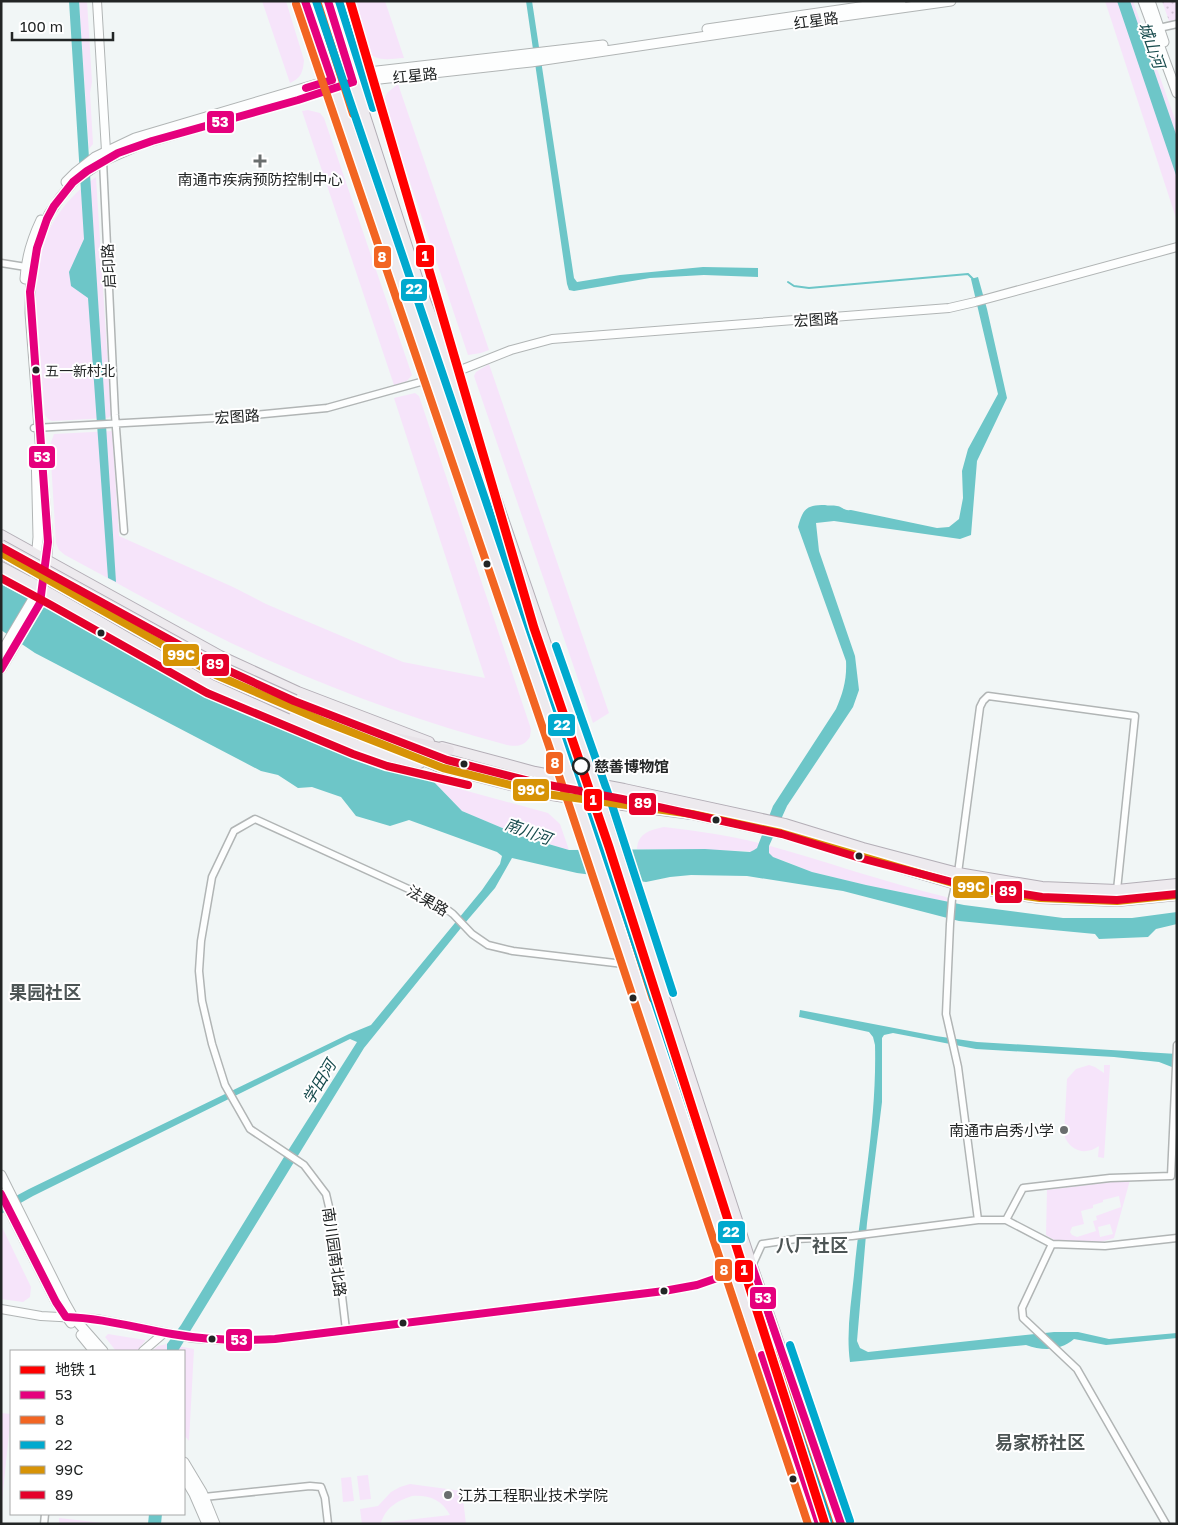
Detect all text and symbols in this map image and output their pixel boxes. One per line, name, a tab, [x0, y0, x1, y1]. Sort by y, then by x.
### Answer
street label: 红星路	[792, 8, 840, 32]
scale bar	[12, 10, 114, 42]
text: 100 m	[20, 17, 63, 35]
water label: 城山河	[1134, 19, 1171, 74]
street label: 红星路	[392, 64, 438, 86]
line badge: 53	[206, 110, 235, 134]
text: 53	[211, 113, 229, 130]
marker: 南通市疾病预防控制中心	[253, 154, 267, 168]
place label: 南通市疾病预防控制中心	[177, 170, 343, 188]
street label: 启印路	[98, 243, 118, 289]
line badge: 1	[415, 244, 435, 268]
line badge: 8	[373, 245, 392, 269]
text: 1	[421, 247, 429, 264]
text: 8	[378, 248, 387, 265]
line badge: 22	[400, 278, 428, 302]
text: 22	[405, 280, 423, 297]
street label: 宏图路	[793, 308, 839, 330]
place label: 五一新村北	[45, 362, 115, 379]
marker: 五一新村北	[31, 365, 41, 375]
street label: 宏图路	[214, 405, 260, 427]
line badge: 53	[28, 445, 56, 469]
text: 53	[33, 448, 51, 465]
unlabelled marker	[482, 559, 492, 569]
unlabelled marker	[96, 628, 106, 638]
line badge: 99C	[162, 643, 200, 667]
text: 99C	[167, 646, 195, 663]
line badge: 89	[201, 653, 230, 677]
text: 89	[206, 655, 224, 672]
line badge: 22	[547, 713, 576, 737]
text: 22	[553, 716, 571, 733]
line badge: 8	[545, 751, 564, 775]
text: 8	[551, 754, 560, 771]
marker: 慈善博物馆	[572, 757, 590, 775]
place label: 慈善博物馆	[594, 757, 669, 775]
unlabelled marker	[459, 759, 469, 769]
line badge: 99C	[512, 778, 550, 802]
text: 99C	[517, 781, 545, 798]
line badge: 1	[583, 788, 603, 812]
text: 1	[589, 791, 597, 808]
line badge: 89	[628, 792, 657, 816]
text: 89	[634, 794, 652, 811]
water label: 南川河	[502, 813, 557, 850]
unlabelled marker	[711, 815, 721, 825]
unlabelled marker	[854, 851, 864, 861]
line badge: 99C	[952, 875, 990, 899]
text: 99C	[957, 878, 985, 895]
line badge: 89	[994, 880, 1023, 904]
street label: 法果路	[404, 881, 452, 919]
text: 89	[999, 882, 1017, 899]
district label: 果园社区	[9, 981, 81, 1003]
unlabelled marker	[628, 993, 638, 1003]
water label: 学田河	[298, 1054, 341, 1108]
place label: 南通市启秀小学	[949, 1121, 1054, 1139]
marker: 南通市启秀小学	[1058, 1124, 1070, 1136]
street label: 南川园南北路	[320, 1206, 350, 1298]
line badge: 22	[717, 1220, 746, 1244]
text: 22	[722, 1223, 740, 1240]
district label: 八厂社区	[776, 1234, 848, 1256]
line badge: 8	[714, 1258, 733, 1282]
line badge: 1	[734, 1259, 754, 1283]
text: 8	[720, 1261, 729, 1278]
text: 1	[740, 1261, 748, 1278]
unlabelled marker	[659, 1286, 669, 1296]
line badge: 53	[749, 1286, 777, 1310]
text: 53	[754, 1289, 772, 1306]
unlabelled marker	[398, 1318, 408, 1328]
line badge: 53	[225, 1328, 253, 1352]
text: 53	[230, 1331, 248, 1348]
unlabelled marker	[207, 1334, 217, 1344]
legend	[10, 1350, 185, 1515]
text: 地铁 1	[55, 1360, 96, 1378]
text: 53	[55, 1385, 72, 1403]
text: 8	[55, 1410, 64, 1428]
district label: 易家桥社区	[995, 1431, 1085, 1453]
text: 22	[55, 1435, 72, 1453]
text: 99C	[55, 1460, 83, 1478]
unlabelled marker	[788, 1474, 798, 1484]
text: 89	[55, 1485, 73, 1503]
place label: 江苏工程职业技术学院	[458, 1486, 608, 1504]
marker: 江苏工程职业技术学院	[442, 1489, 454, 1501]

